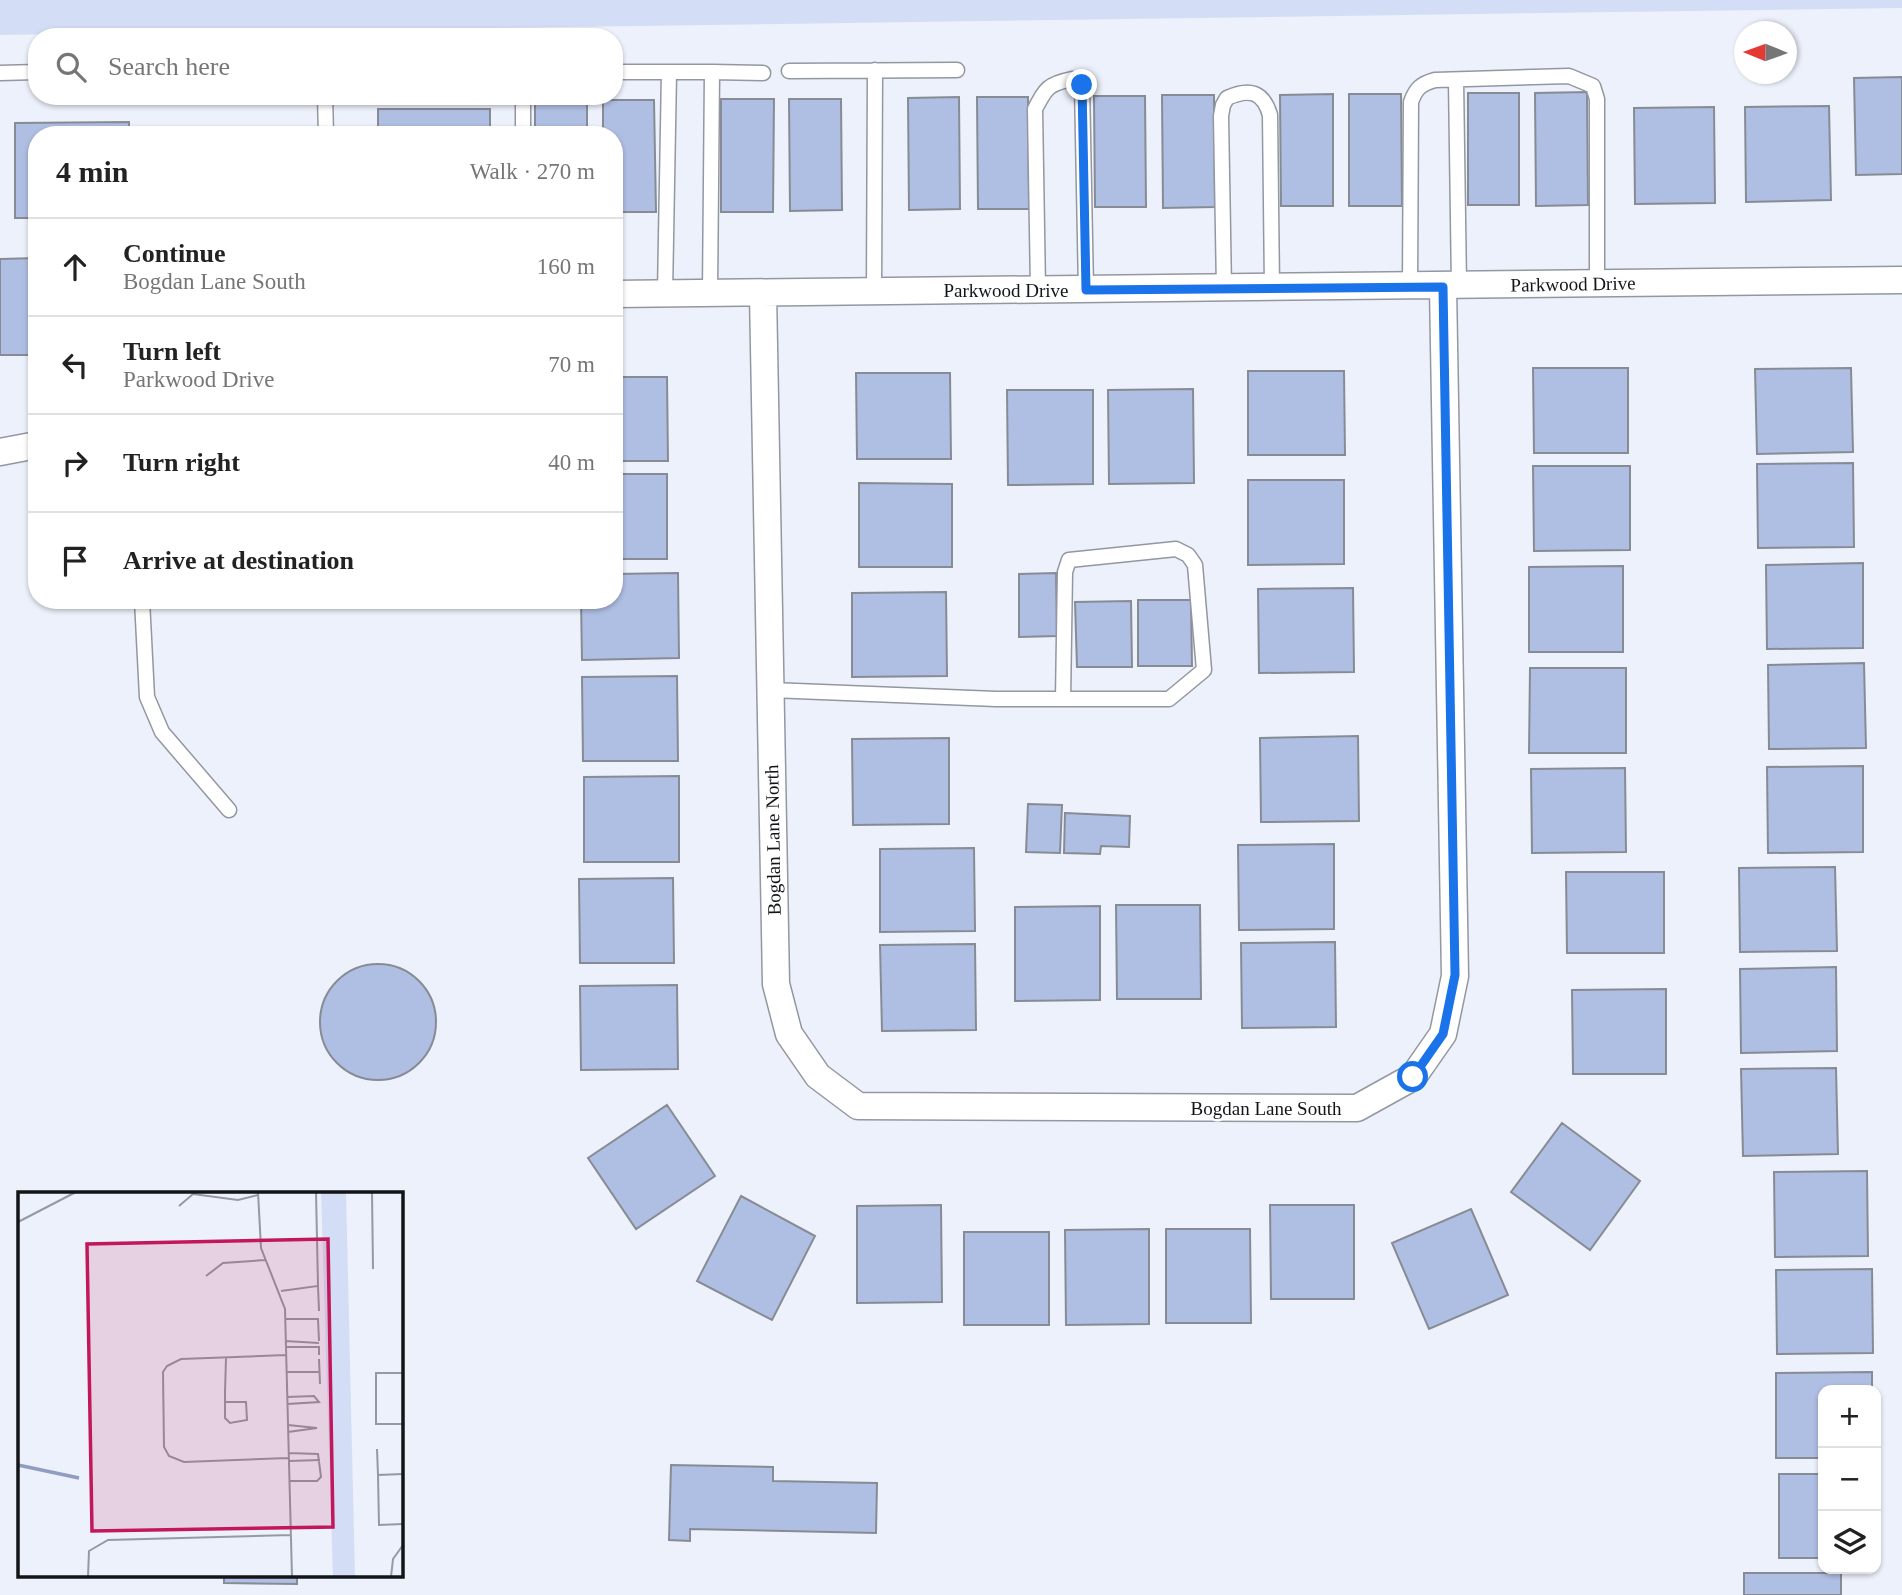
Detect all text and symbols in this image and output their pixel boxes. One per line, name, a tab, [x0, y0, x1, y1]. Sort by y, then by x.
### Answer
north arrow	[1734, 21, 1797, 84]
search box	[28, 28, 623, 105]
icon: search	[52, 48, 90, 86]
text: Search here	[108, 52, 230, 81]
route end	[1066, 69, 1097, 100]
text: 4 min	[56, 155, 129, 188]
text: Walk · 270 m	[470, 159, 595, 184]
text: Continue	[123, 239, 226, 268]
icon: ahead	[56, 248, 94, 286]
text: 160 m	[537, 254, 595, 279]
text: Bogdan Lane South	[123, 269, 306, 294]
street label: Parkwood Drive	[1510, 272, 1636, 296]
street label: Parkwood Drive	[943, 280, 1069, 301]
text: Turn left	[123, 337, 221, 366]
icon: left	[56, 346, 94, 384]
text: 70 m	[548, 352, 595, 377]
text: Parkwood Drive	[123, 367, 274, 392]
icon: right	[56, 444, 94, 482]
text: Turn right	[123, 448, 240, 477]
text: 40 m	[548, 450, 595, 475]
icon: arrive	[56, 542, 94, 580]
text: Arrive at destination	[123, 546, 354, 575]
street label: Bogdan Lane North	[761, 764, 785, 916]
route start	[1397, 1061, 1428, 1092]
street label: Bogdan Lane South	[1191, 1098, 1342, 1119]
inset map	[18, 1192, 402, 1578]
map controls	[1818, 1385, 1881, 1574]
button: +	[1818, 1385, 1881, 1448]
button: −	[1818, 1448, 1881, 1511]
button: layers	[1818, 1511, 1881, 1574]

